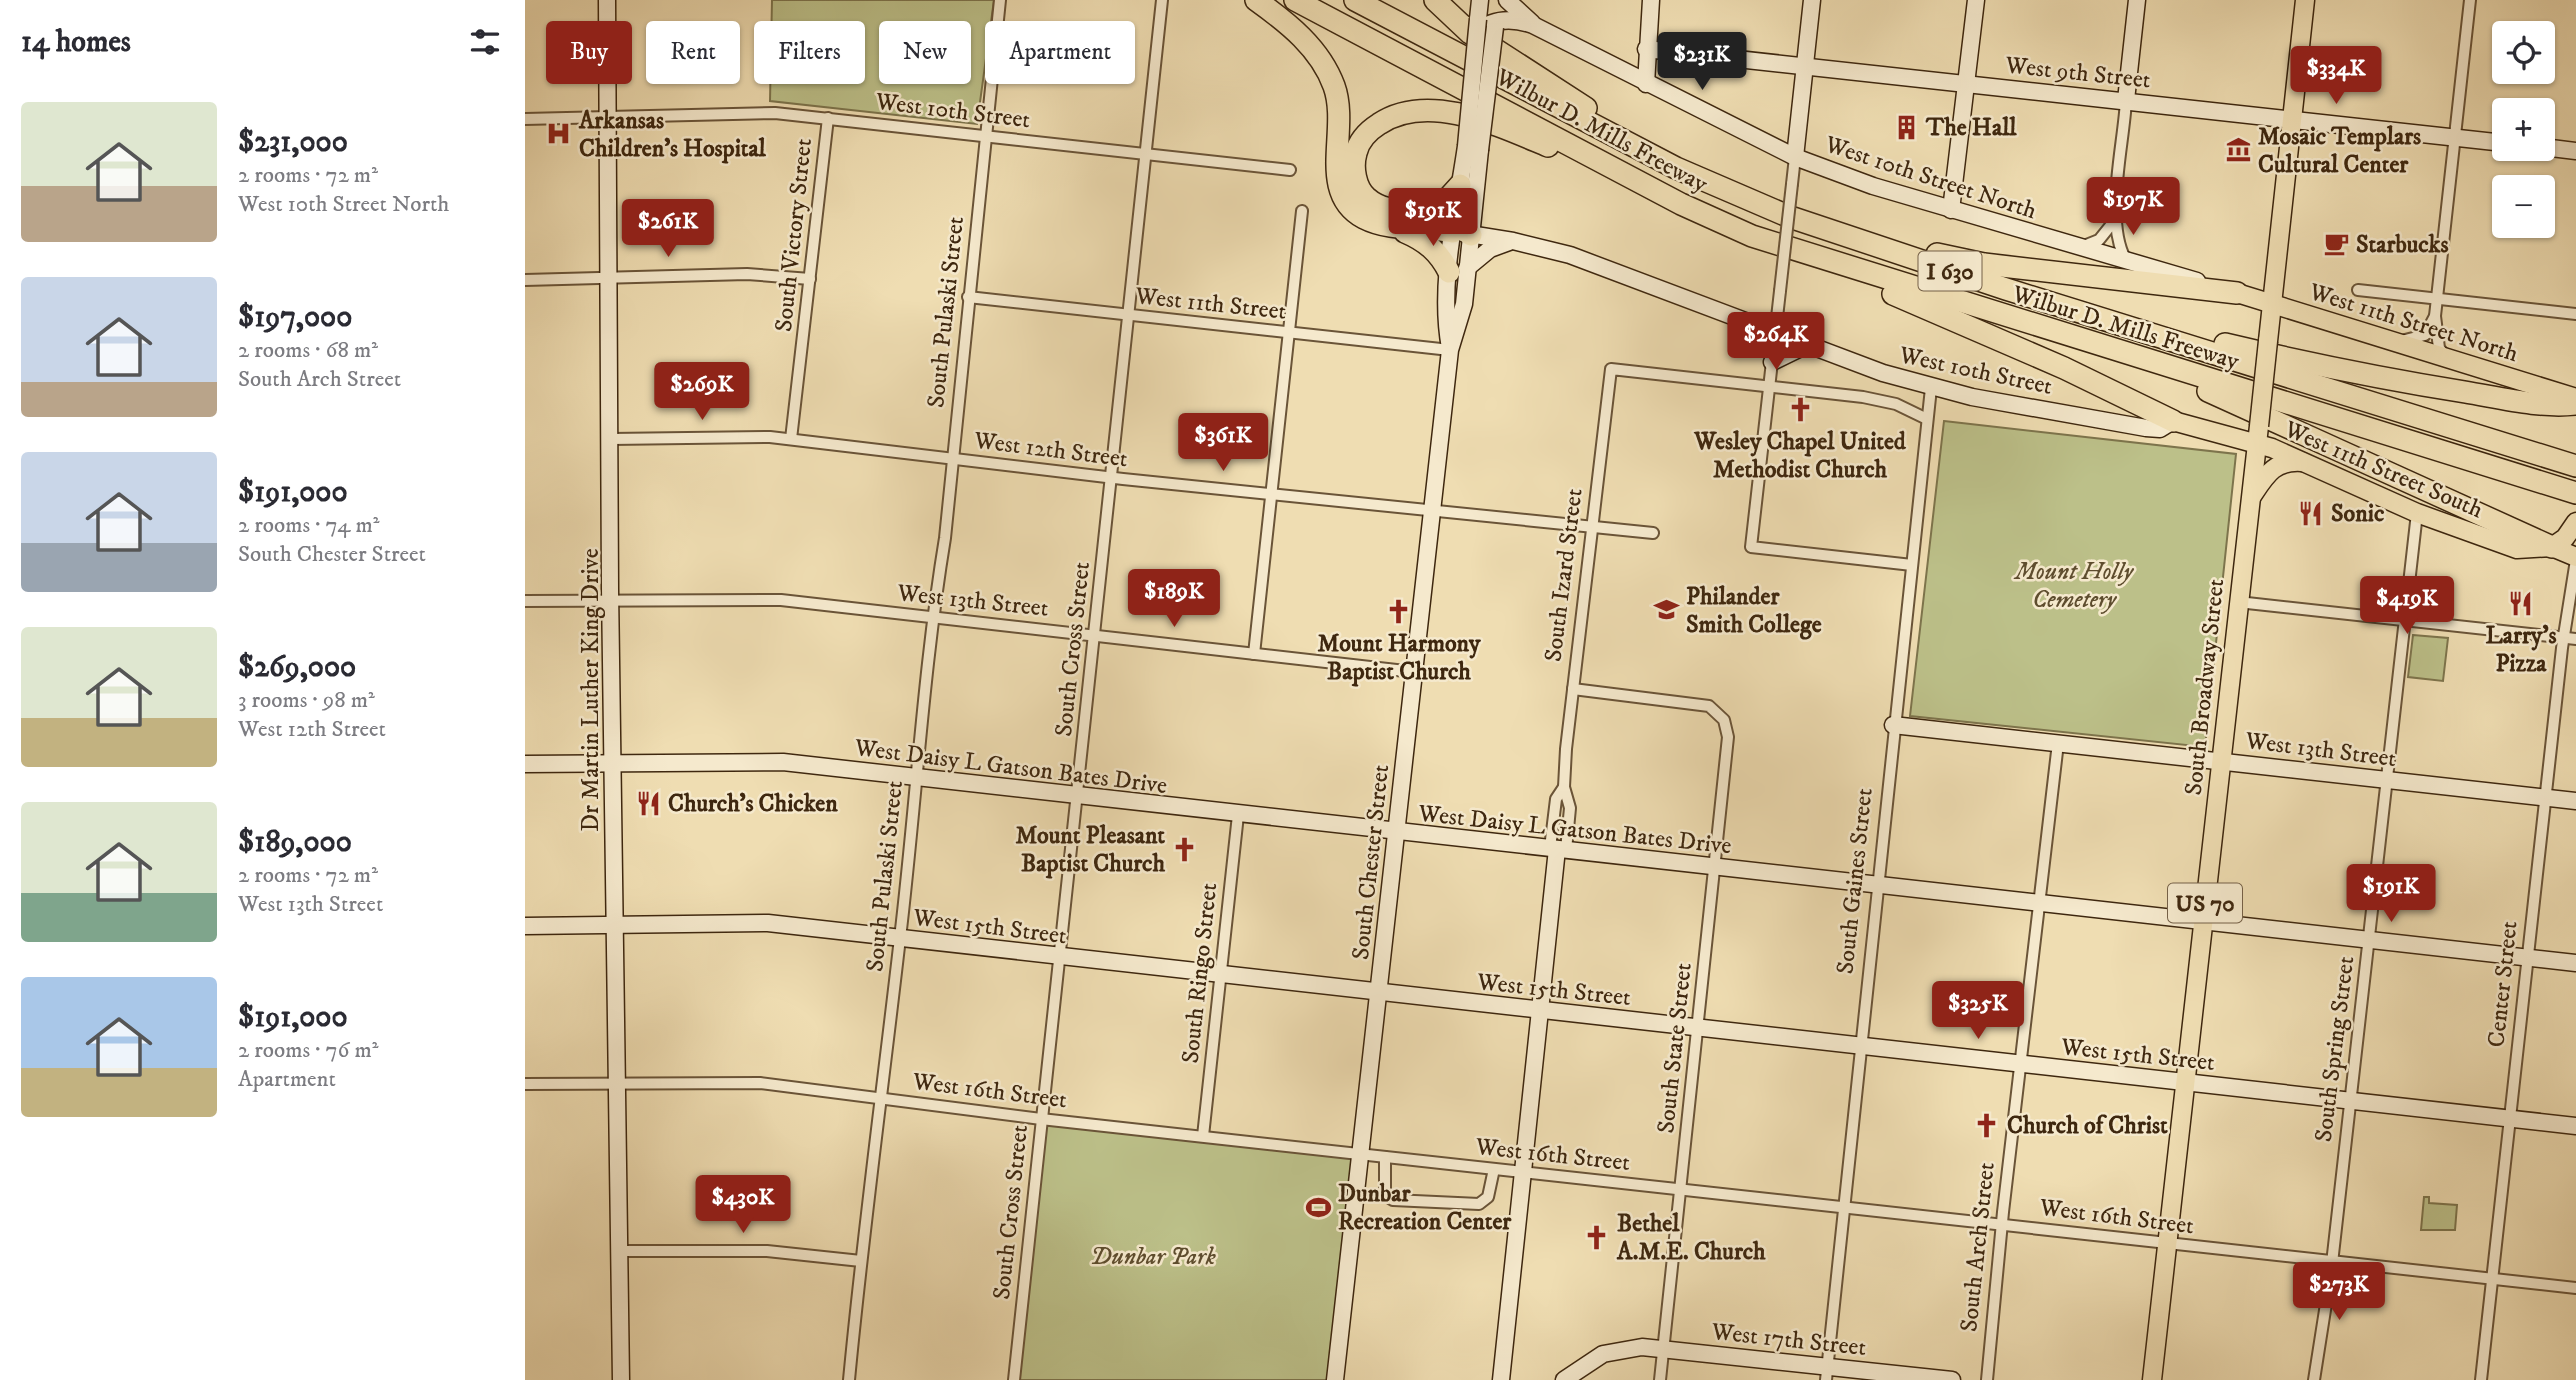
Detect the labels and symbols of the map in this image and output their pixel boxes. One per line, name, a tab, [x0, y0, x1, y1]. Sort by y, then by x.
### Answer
pin: $231K	[1653, 32, 1751, 92]
pin: $334K	[2287, 46, 2385, 106]
street label: West 9th Street	[2003, 50, 2152, 96]
street label: Wilbur D. Mills Freeway	[1490, 62, 1713, 200]
street label: West 10th Street	[873, 87, 1032, 135]
place label: Arkansas Children's Hospital	[578, 106, 767, 164]
building icon: The Hall	[1892, 113, 1920, 141]
place label: The Hall	[1925, 113, 2017, 143]
hospital icon: Arkansas Children's Hospital	[545, 120, 573, 148]
place label: Mosaic Templars Cultural Center	[2258, 122, 2421, 180]
street label: West 10th Street North	[1820, 129, 2041, 226]
museum icon: Mosaic Templars Cultural Center	[2224, 136, 2252, 164]
street label: South Victory Street	[769, 137, 819, 333]
pin: $197K	[2084, 177, 2182, 237]
pin: $191K	[1384, 188, 1482, 248]
pin: $261K	[619, 200, 717, 259]
street label: South Pulaski Street	[921, 215, 971, 409]
cafe icon: Starbucks	[2322, 230, 2350, 258]
place label: Starbucks	[2356, 230, 2448, 260]
road number: I 630	[1919, 252, 1981, 290]
street label: West 11th Street North	[2305, 277, 2522, 369]
street label: Wilbur D. Mills Freeway	[2008, 279, 2243, 377]
street label: West 11th Street	[1133, 281, 1288, 327]
pin: $264K	[1727, 312, 1825, 372]
street label: West 10th Street	[1896, 340, 2055, 402]
pin: $269K	[653, 362, 751, 422]
church icon: Wesley Chapel United Methodist Church	[1786, 396, 1814, 424]
pin: $361K	[1174, 414, 1272, 473]
street label: West 11th Street South	[2279, 414, 2488, 525]
street label: West 12th Street	[971, 426, 1130, 474]
place label: Wesley Chapel United Methodist Church	[1693, 427, 1907, 485]
street label: South Izard Street	[1538, 486, 1590, 664]
restaurant icon: Sonic	[2297, 499, 2325, 527]
place label: Sonic	[2331, 499, 2385, 529]
street label: Dr Martin Luther King Drive	[576, 548, 606, 832]
park label: Mount Holly Cemetery	[2013, 557, 2135, 615]
street label: South Cross Street	[1049, 560, 1097, 738]
pin: $189K	[1125, 570, 1223, 629]
pin: $419K	[2358, 576, 2456, 636]
street label: South Broadway Street	[2179, 577, 2231, 797]
street label: West 13th Street	[895, 578, 1050, 624]
place label: Philander Smith College	[1686, 582, 1822, 640]
restaurant icon: Larry's Pizza	[2507, 590, 2535, 618]
school or university icon: Philander Smith College	[1652, 596, 1680, 624]
church icon: Mount Harmony Baptist Church	[1385, 598, 1413, 626]
place label: Larry's Pizza	[2486, 621, 2556, 679]
place label: Mount Harmony Baptist Church	[1318, 629, 1481, 687]
street label: West 13th Street	[2243, 726, 2398, 774]
street label: West Daisy L Gatson Bates Drive	[852, 733, 1169, 801]
street label: South Chester Street	[1346, 763, 1396, 961]
street label: South Pulaski Street	[860, 779, 910, 973]
street label: South Gaines Street	[1830, 786, 1880, 976]
restaurant icon: Church's Chicken	[634, 789, 662, 817]
place label: Church's Chicken	[668, 789, 838, 819]
street label: West Daisy L Gatson Bates Drive	[1416, 799, 1733, 861]
place label: Mount Pleasant Baptist Church	[1016, 821, 1165, 879]
church icon: Mount Pleasant Baptist Church	[1171, 835, 1199, 863]
pin: $191K	[2342, 864, 2440, 924]
street label: South Ringo Street	[1176, 881, 1224, 1065]
road number: US 70	[2168, 884, 2242, 922]
street label: West 15th Street	[910, 903, 1069, 951]
street label: Center Street	[2481, 919, 2525, 1049]
street label: South Spring Street	[2309, 954, 2361, 1144]
street label: South State Street	[1651, 961, 1699, 1135]
street label: West 15th Street	[1475, 967, 1633, 1013]
pin: $325K	[1929, 982, 2027, 1041]
street label: West 15th Street	[2059, 1032, 2217, 1078]
street label: West 16th Street	[910, 1067, 1069, 1115]
church icon: Church of Christ	[1973, 1111, 2001, 1139]
place label: Church of Christ	[2007, 1111, 2168, 1141]
street label: South Cross Street	[987, 1123, 1035, 1301]
street label: West 16th Street	[1473, 1132, 1632, 1178]
street label: South Arch Street	[1954, 1161, 2002, 1333]
pin: $430K	[694, 1176, 792, 1235]
place label: Dunbar Recreation Center	[1338, 1179, 1512, 1237]
sports icon: Dunbar Recreation Center	[1304, 1193, 1332, 1221]
street label: West 16th Street	[2037, 1193, 2196, 1241]
place label: Bethel A.M.E. Church	[1616, 1209, 1766, 1267]
church icon: Bethel A.M.E. Church	[1583, 1223, 1611, 1251]
park label: Dunbar Park	[1090, 1242, 1216, 1272]
pin: $273K	[2290, 1262, 2388, 1322]
street label: West 17th Street	[1709, 1317, 1868, 1363]

